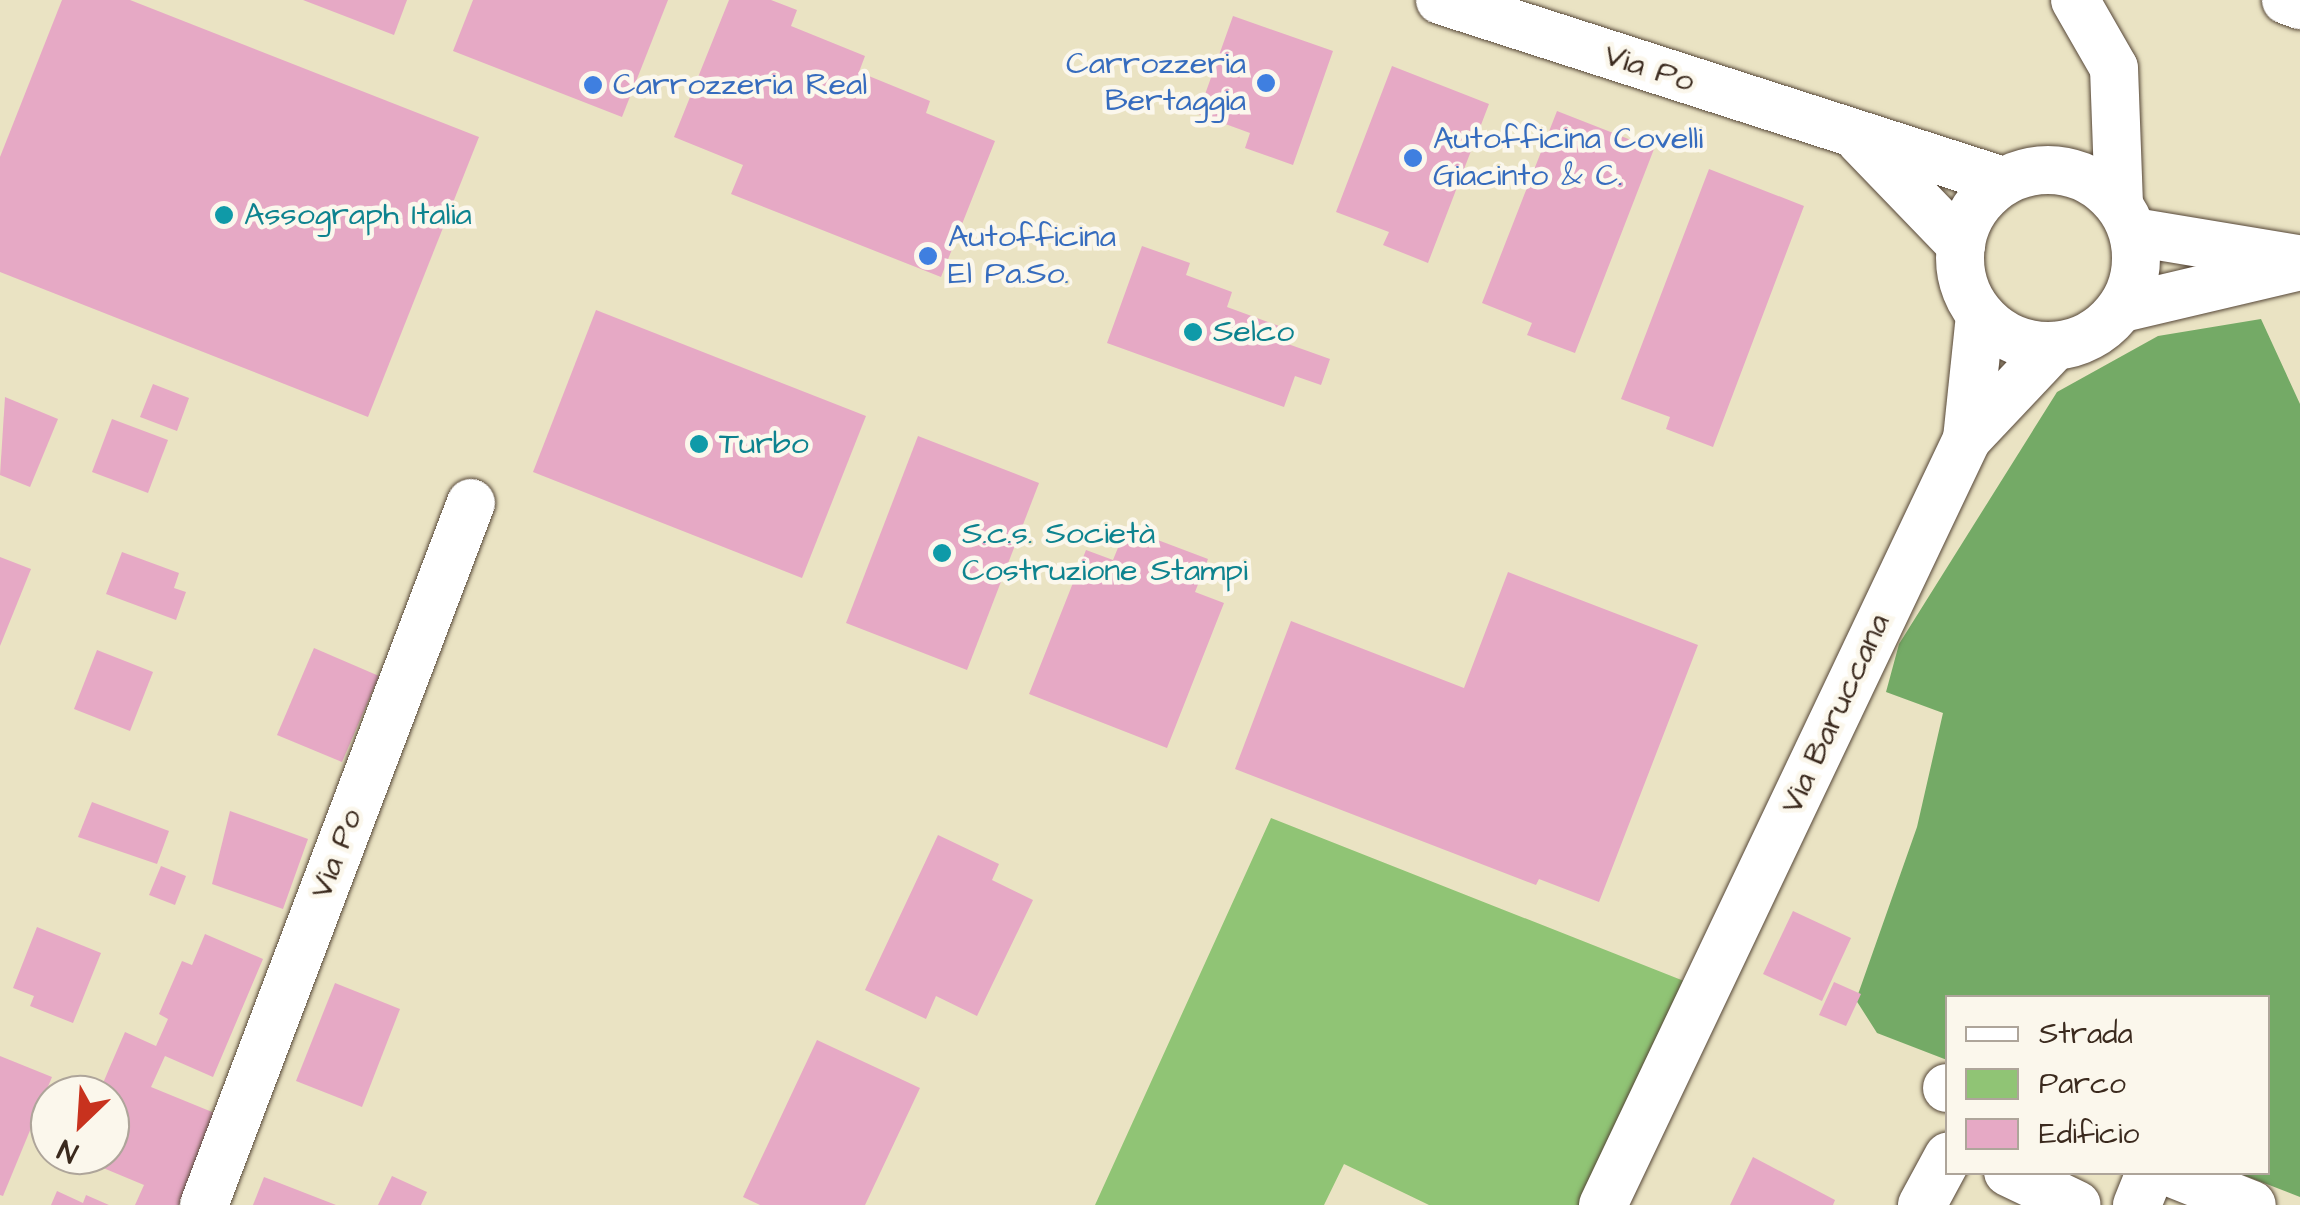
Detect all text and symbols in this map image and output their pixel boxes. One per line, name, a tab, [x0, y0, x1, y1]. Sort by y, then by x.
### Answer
street label: Via Po	[1599, 36, 1699, 102]
place label: Carrozzeria Bertaggia	[1066, 46, 1246, 121]
place label: Carrozzeria Real	[613, 66, 867, 104]
marker: Carrozzeria Bertaggia	[1255, 72, 1277, 94]
marker: Carrozzeria Real	[582, 74, 604, 96]
place label: Autofficina Covelli Giacinto & C.	[1433, 121, 1703, 196]
marker: Autofficina Covelli Giacinto & C.	[1402, 147, 1424, 169]
place label: Assograph Italia	[244, 196, 472, 234]
marker: Assograph Italia	[213, 204, 235, 226]
place label: Autofficina El Pa.So.	[948, 219, 1116, 294]
marker: Autofficina El Pa.So.	[917, 245, 939, 267]
place label: Selco	[1213, 313, 1294, 351]
marker: Selco	[1182, 321, 1204, 343]
place label: Turbo	[719, 425, 809, 463]
marker: Turbo	[688, 433, 710, 455]
place label: S.c.s. Società Costruzione Stampi	[962, 516, 1248, 591]
marker: S.c.s. Società Costruzione Stampi	[931, 542, 953, 564]
street label: Via Baruccana	[1773, 608, 1899, 820]
street label: Via Po	[303, 804, 371, 904]
legend	[1945, 995, 2270, 1175]
text: Strada	[2039, 1013, 2133, 1055]
text: Parco	[2039, 1063, 2126, 1105]
north arrow	[30, 1075, 130, 1175]
text: Edificio	[2039, 1113, 2139, 1155]
text: N	[52, 1129, 84, 1172]

